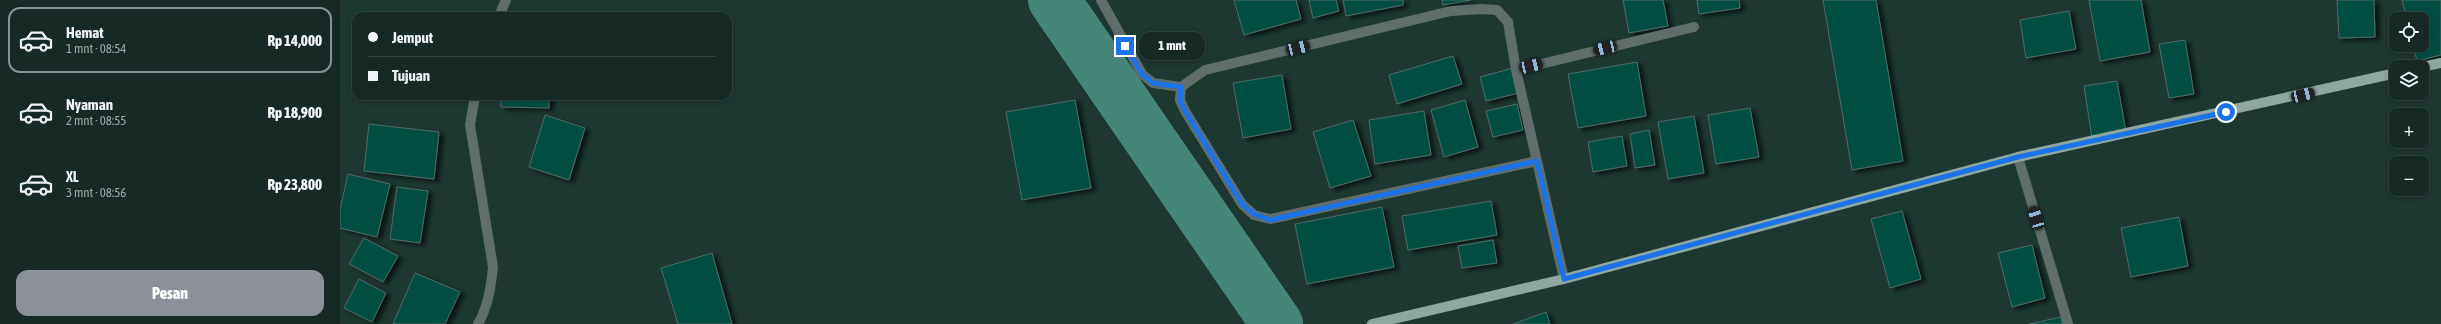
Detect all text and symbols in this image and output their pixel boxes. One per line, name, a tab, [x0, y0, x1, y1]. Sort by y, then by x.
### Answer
map controls	[2389, 12, 2429, 196]
button: locate	[2389, 12, 2429, 52]
icon: car	[18, 22, 54, 58]
text: Hemat	[66, 24, 104, 41]
text: Jemput	[392, 29, 433, 46]
text: Rp 14,000	[267, 32, 322, 49]
callout: 1 mnt	[1139, 32, 1205, 60]
route end	[1116, 37, 1134, 55]
text: 1 mnt	[1158, 38, 1186, 53]
car	[1285, 39, 1311, 57]
car	[1592, 39, 1618, 57]
text: 1 mnt · 08:54	[66, 41, 126, 56]
car	[1518, 57, 1544, 75]
button: layers	[2389, 60, 2429, 100]
text: Tujuan	[392, 67, 430, 84]
car	[2290, 86, 2316, 104]
icon: car	[18, 94, 54, 130]
text: Nyaman	[66, 96, 113, 113]
route start	[2217, 103, 2235, 121]
text: Rp 18,900	[267, 104, 322, 121]
button: +	[2389, 108, 2429, 148]
text: 2 mnt · 08:55	[66, 113, 126, 128]
button: −	[2389, 156, 2429, 196]
icon: car	[18, 166, 54, 202]
text: XL	[66, 168, 79, 185]
text: Rp 23,800	[267, 176, 322, 193]
text: 3 mnt · 08:56	[66, 185, 126, 200]
car	[2027, 205, 2045, 231]
button: Pesan	[16, 270, 324, 316]

